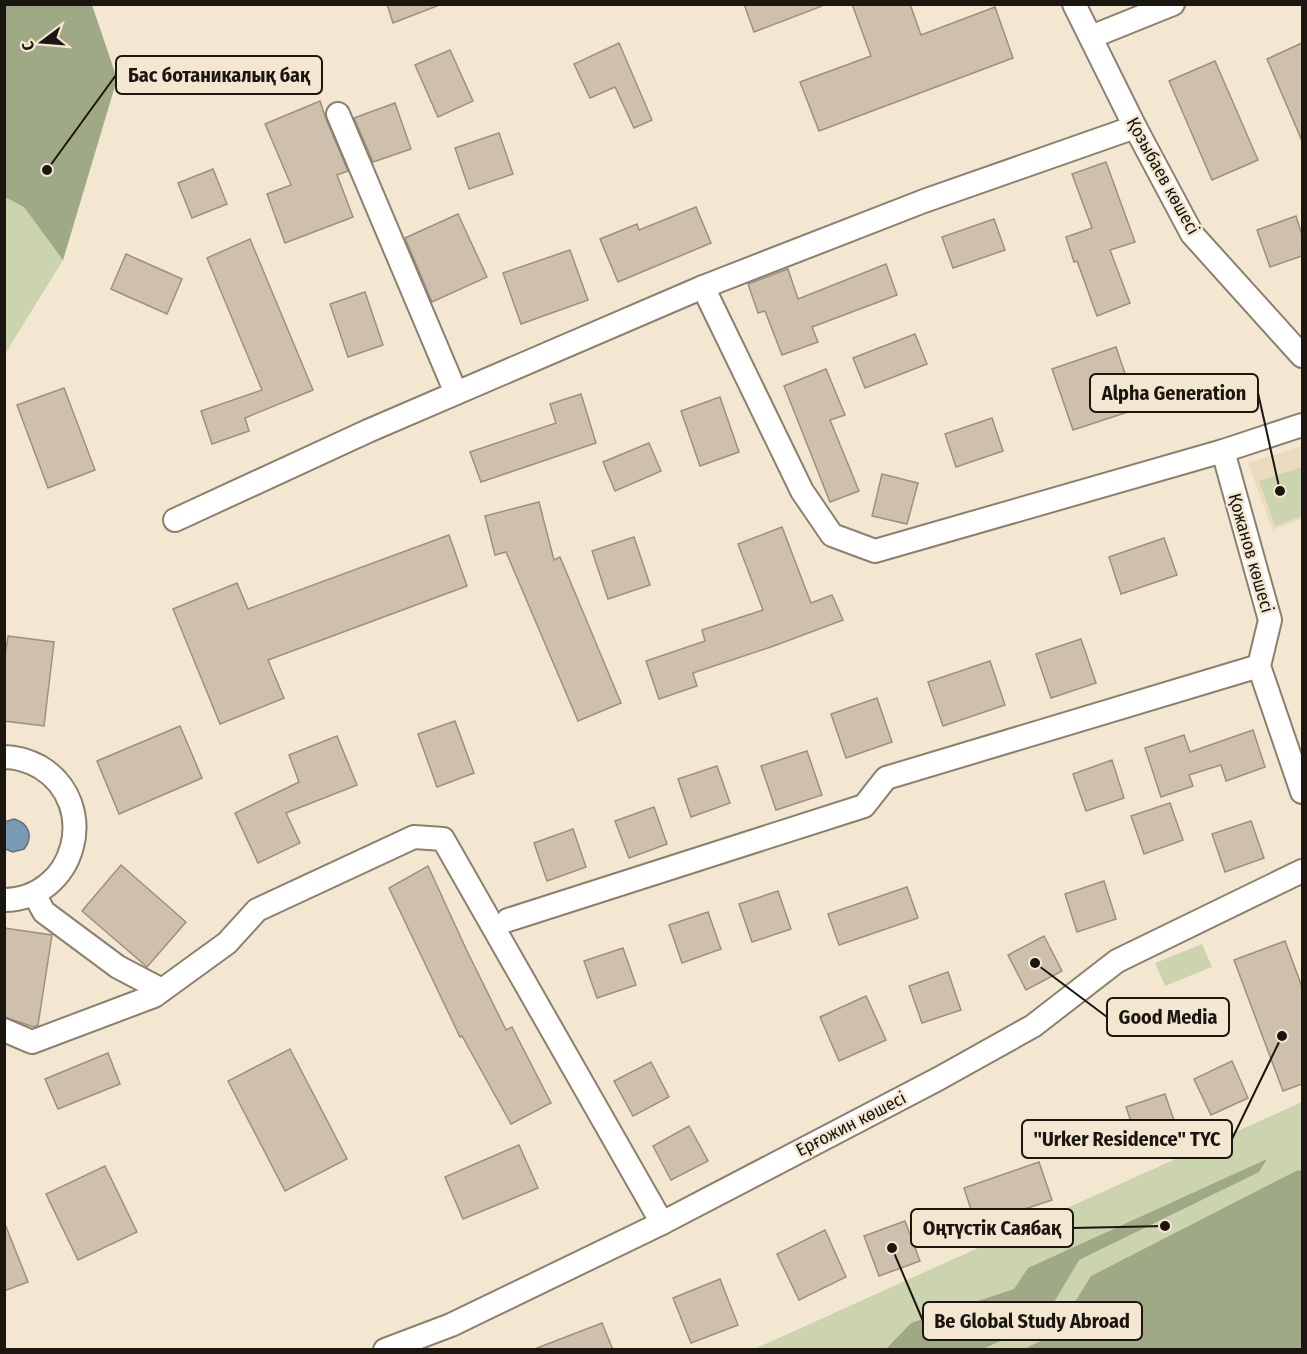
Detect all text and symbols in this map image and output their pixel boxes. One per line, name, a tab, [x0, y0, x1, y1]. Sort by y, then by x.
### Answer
north arrow	[12, 12, 72, 72]
text: С	[18, 39, 38, 53]
callout: Бас ботаникалық бақ	[116, 56, 322, 94]
text: Бас ботаникалық бақ	[128, 63, 311, 87]
street label: Қозыбаев көшесі	[1122, 114, 1204, 238]
callout: Alpha Generation	[1090, 374, 1258, 412]
text: Alpha Generation	[1101, 381, 1246, 405]
street label: Қожанов көшесі	[1223, 491, 1279, 615]
callout: Good Media	[1107, 998, 1229, 1036]
text: Good Media	[1119, 1005, 1217, 1029]
street label: Ерғожин көшесі	[792, 1087, 910, 1161]
callout: "Urker Residence" ТҮС	[1022, 1120, 1232, 1158]
text: "Urker Residence" ТҮС	[1034, 1127, 1221, 1151]
callout: Оңтүстік Саябақ	[911, 1209, 1073, 1247]
text: Оңтүстік Саябақ	[923, 1216, 1062, 1240]
callout: Be Global Study Abroad	[923, 1302, 1142, 1340]
text: Be Global Study Abroad	[934, 1309, 1130, 1333]

